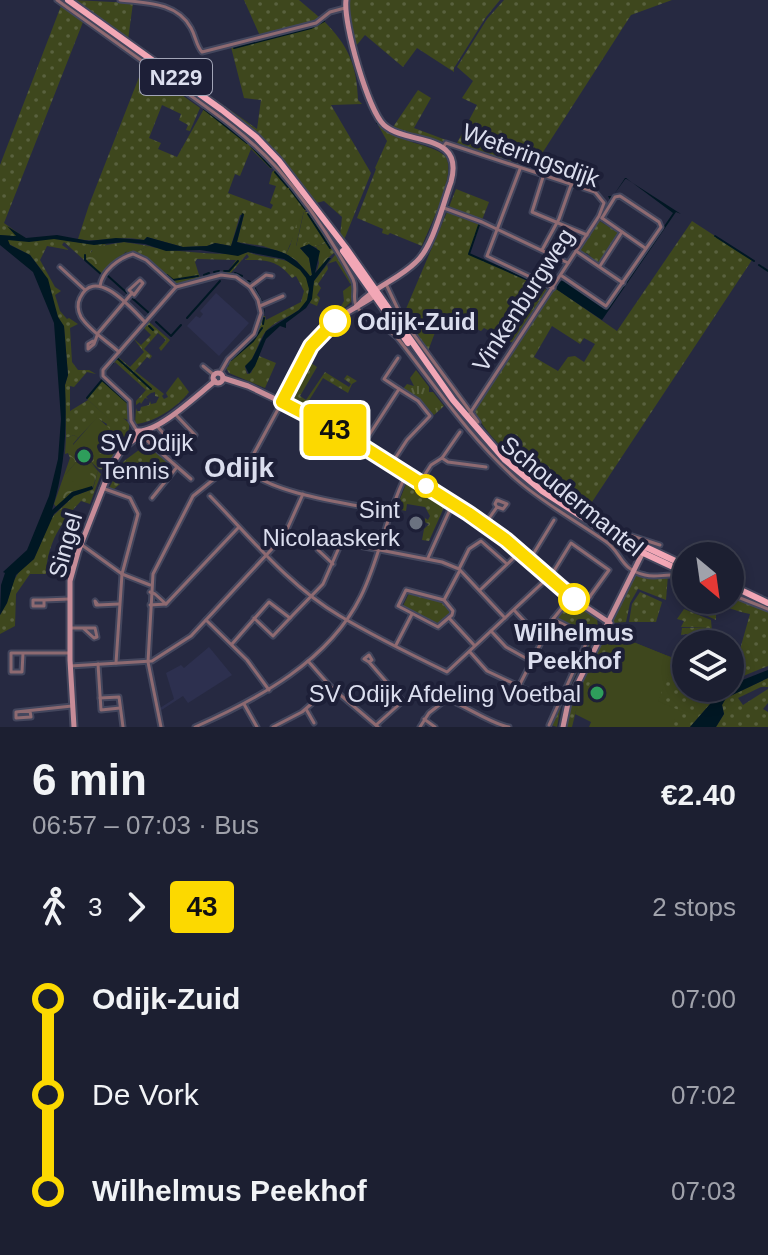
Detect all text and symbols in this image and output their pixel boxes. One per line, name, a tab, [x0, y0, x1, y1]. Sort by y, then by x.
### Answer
road number: N229	[140, 59, 212, 95]
street label: Weteringsdijk	[459, 118, 604, 193]
street label: Vinkenburgweg	[467, 223, 579, 377]
marker: Odijk-Zuid	[320, 306, 350, 336]
place label: Odijk-Zuid	[357, 308, 476, 335]
line badge: 43	[299, 404, 371, 456]
text: 43	[319, 414, 351, 445]
place label: SV Odijk Tennis	[100, 429, 194, 484]
street label: Schoudermantel	[496, 431, 648, 561]
marker: SV Odijk Tennis	[75, 447, 93, 465]
district label: Odijk	[204, 452, 274, 483]
unlabelled marker	[415, 475, 437, 497]
place label: Sint Nicolaaskerk	[263, 496, 401, 551]
street label: Singel	[43, 509, 87, 581]
marker: Sint Nicolaaskerk	[407, 514, 425, 532]
north arrow	[672, 542, 744, 614]
map controls	[672, 542, 744, 702]
marker: Wilhelmus Peekhof	[559, 584, 589, 614]
place label: Wilhelmus Peekhof	[514, 619, 634, 674]
button: layers	[672, 630, 744, 702]
place label: SV Odijk Afdeling Voetbal	[309, 680, 581, 707]
marker: SV Odijk Afdeling Voetbal	[588, 684, 606, 702]
text: 6 min	[32, 755, 147, 804]
text: €2.40	[661, 778, 736, 811]
text: 06:57 – 07:03 · Bus	[32, 810, 259, 840]
icon: walk	[32, 885, 76, 929]
icon: forward	[114, 885, 158, 929]
text: 43	[186, 891, 218, 922]
text: 3	[88, 892, 102, 922]
text: 2 stops	[652, 892, 736, 922]
text: Odijk-Zuid	[92, 982, 240, 1015]
text: 07:00	[671, 984, 736, 1014]
text: De Vork	[92, 1078, 199, 1111]
text: 07:02	[671, 1080, 736, 1110]
text: Wilhelmus Peekhof	[92, 1174, 367, 1207]
text: 07:03	[671, 1176, 736, 1206]

